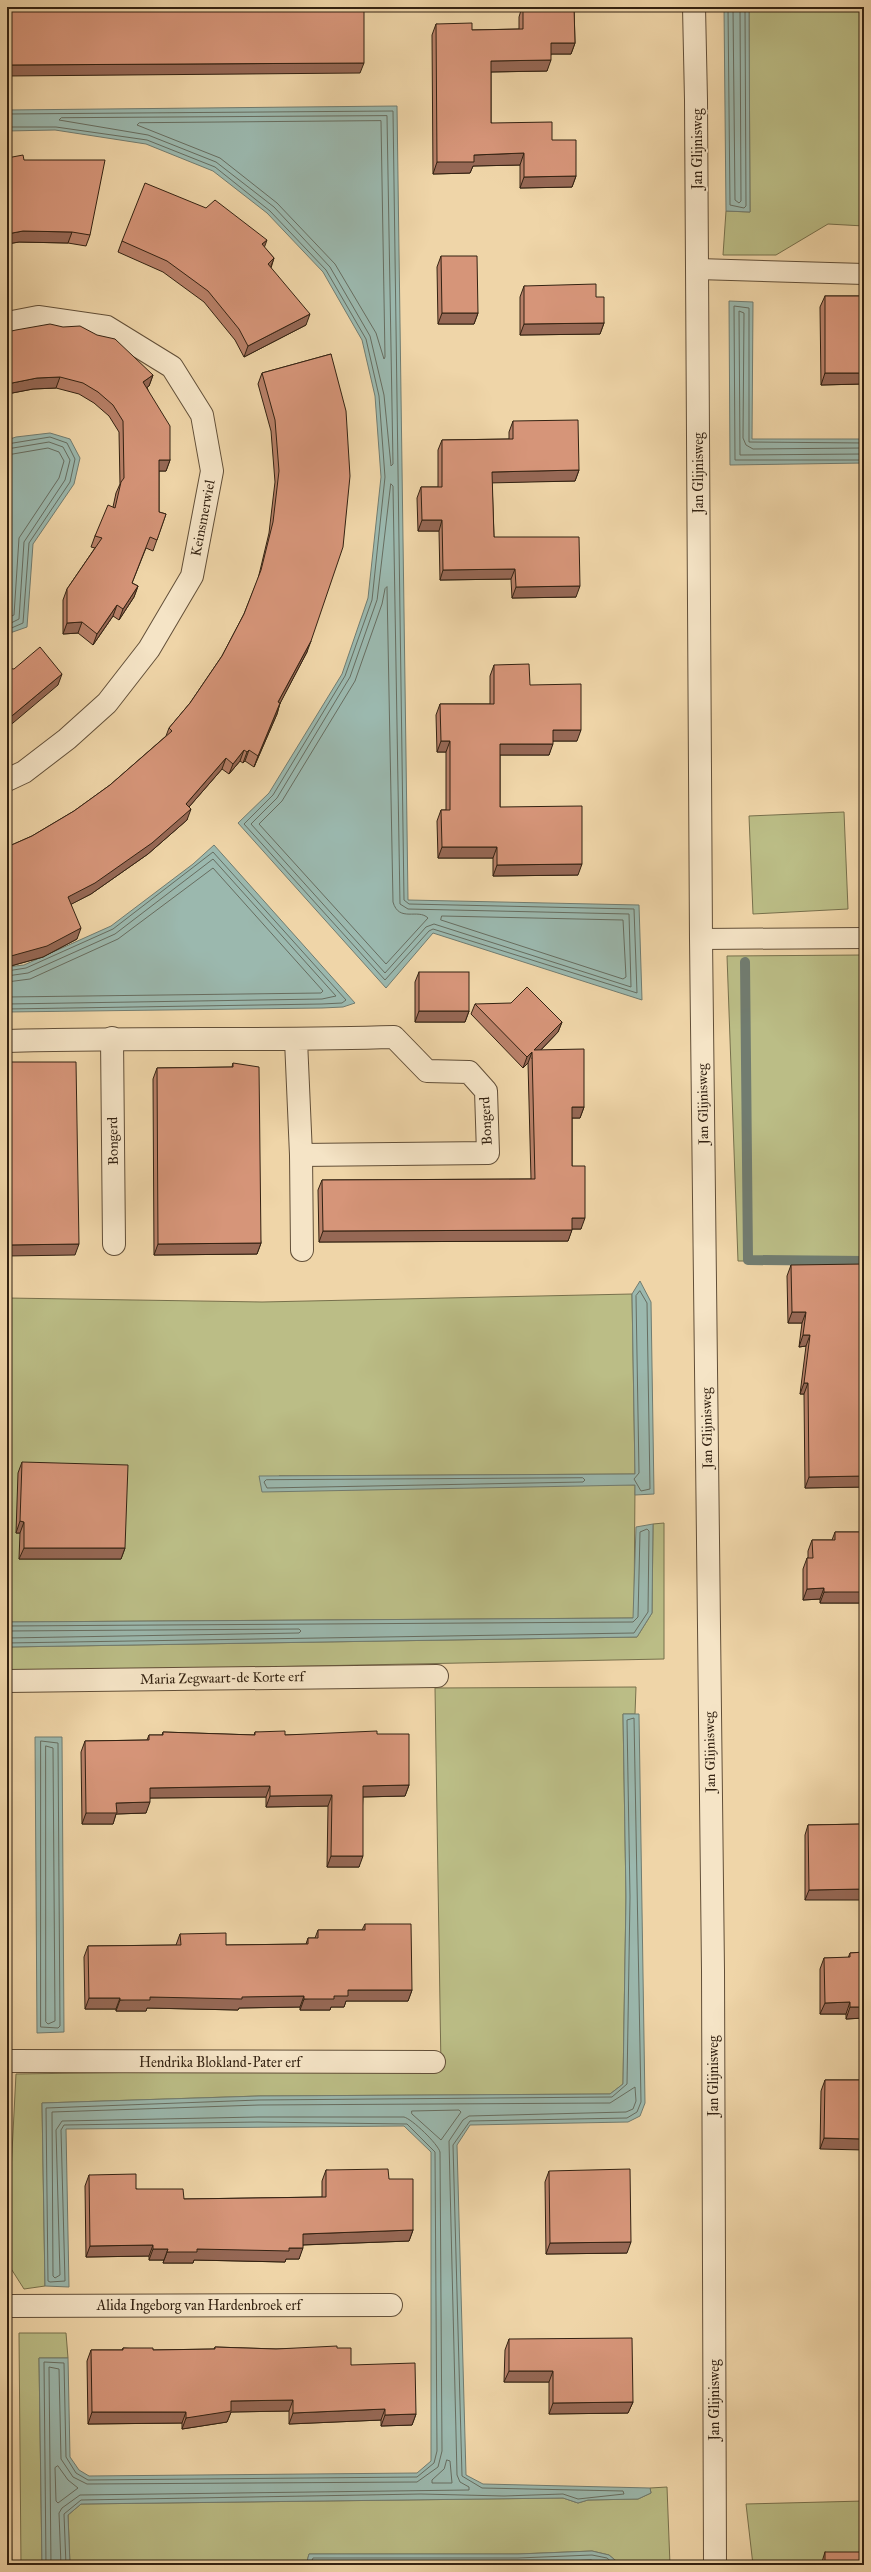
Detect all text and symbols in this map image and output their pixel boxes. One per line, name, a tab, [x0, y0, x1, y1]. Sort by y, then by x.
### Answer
street label: Jan Glijnisweg	[689, 108, 707, 192]
street label: Jan Glijnisweg	[690, 432, 708, 516]
street label: Keinsmerwiel	[187, 478, 219, 558]
street label: Jan Glijnisweg	[694, 1063, 713, 1147]
street label: Bongerd	[476, 1096, 496, 1146]
street label: Bongerd	[104, 1117, 122, 1165]
street label: Jan Glijnisweg	[698, 1387, 717, 1471]
street label: Maria Zegwaart-de Korte erf	[140, 1668, 306, 1688]
street label: Jan Glijnisweg	[701, 1711, 720, 1795]
street label: Jan Glijnisweg	[705, 2035, 723, 2119]
street label: Hendrika Blokland-Pater erf	[139, 2054, 303, 2071]
street label: Alida Ingeborg van Hardenbroek erf	[96, 2297, 304, 2314]
street label: Jan Glijnisweg	[706, 2359, 724, 2443]

